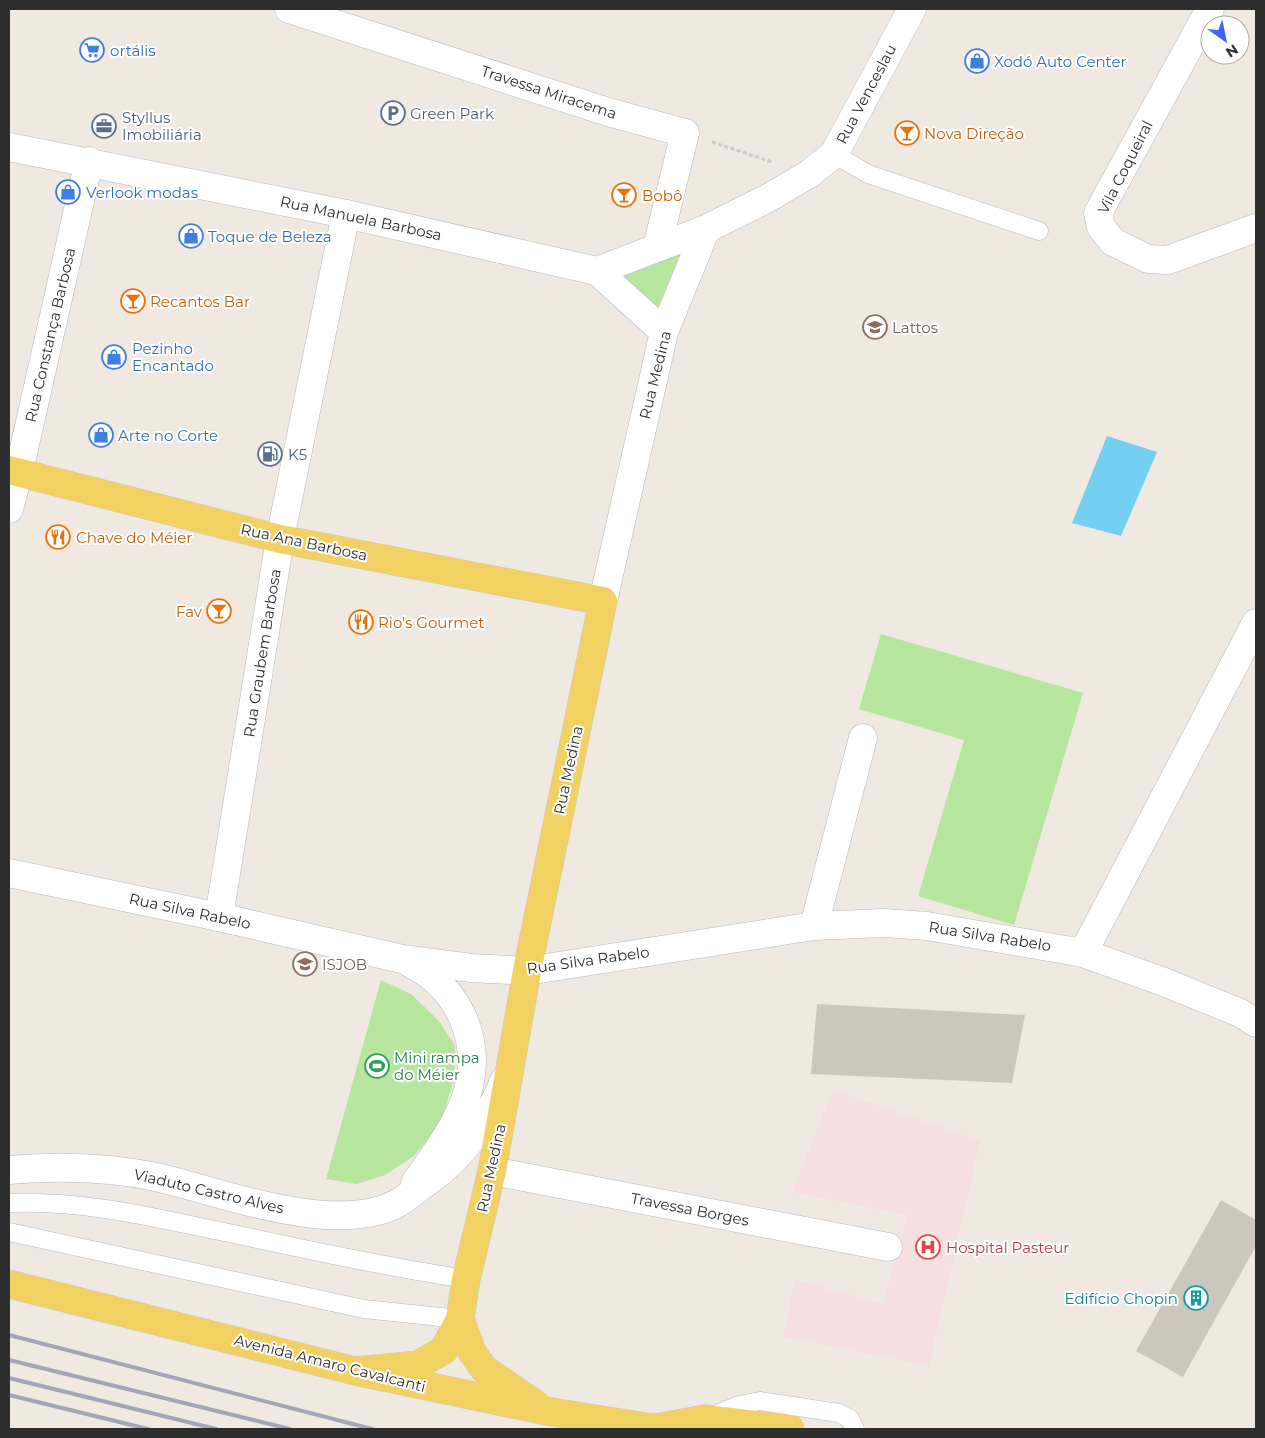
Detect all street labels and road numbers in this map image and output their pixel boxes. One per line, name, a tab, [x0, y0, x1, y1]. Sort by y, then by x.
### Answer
street label: Rua Venceslau	[832, 41, 900, 147]
street label: Travessa Miracema	[479, 61, 619, 123]
street label: Vila Coqueiral	[1093, 117, 1157, 217]
street label: Rua Manuela Barbosa	[278, 192, 444, 244]
street label: Rua Constança Barbosa	[21, 246, 79, 424]
street label: Rua Medina	[635, 329, 675, 421]
street label: Rua Ana Barbosa	[239, 519, 369, 565]
street label: Rua Graubem Barbosa	[239, 567, 285, 739]
street label: Rua Medina	[549, 724, 587, 816]
street label: Rua Silva Rabelo	[127, 889, 253, 933]
street label: Rua Silva Rabelo	[927, 917, 1053, 955]
street label: Rua Silva Rabelo	[525, 942, 651, 978]
street label: Rua Medina	[472, 1122, 510, 1214]
street label: Viaduto Castro Alves	[132, 1164, 286, 1218]
street label: Travessa Borges	[629, 1188, 751, 1230]
street label: Avenida Amaro Cavalcanti	[232, 1330, 428, 1396]

